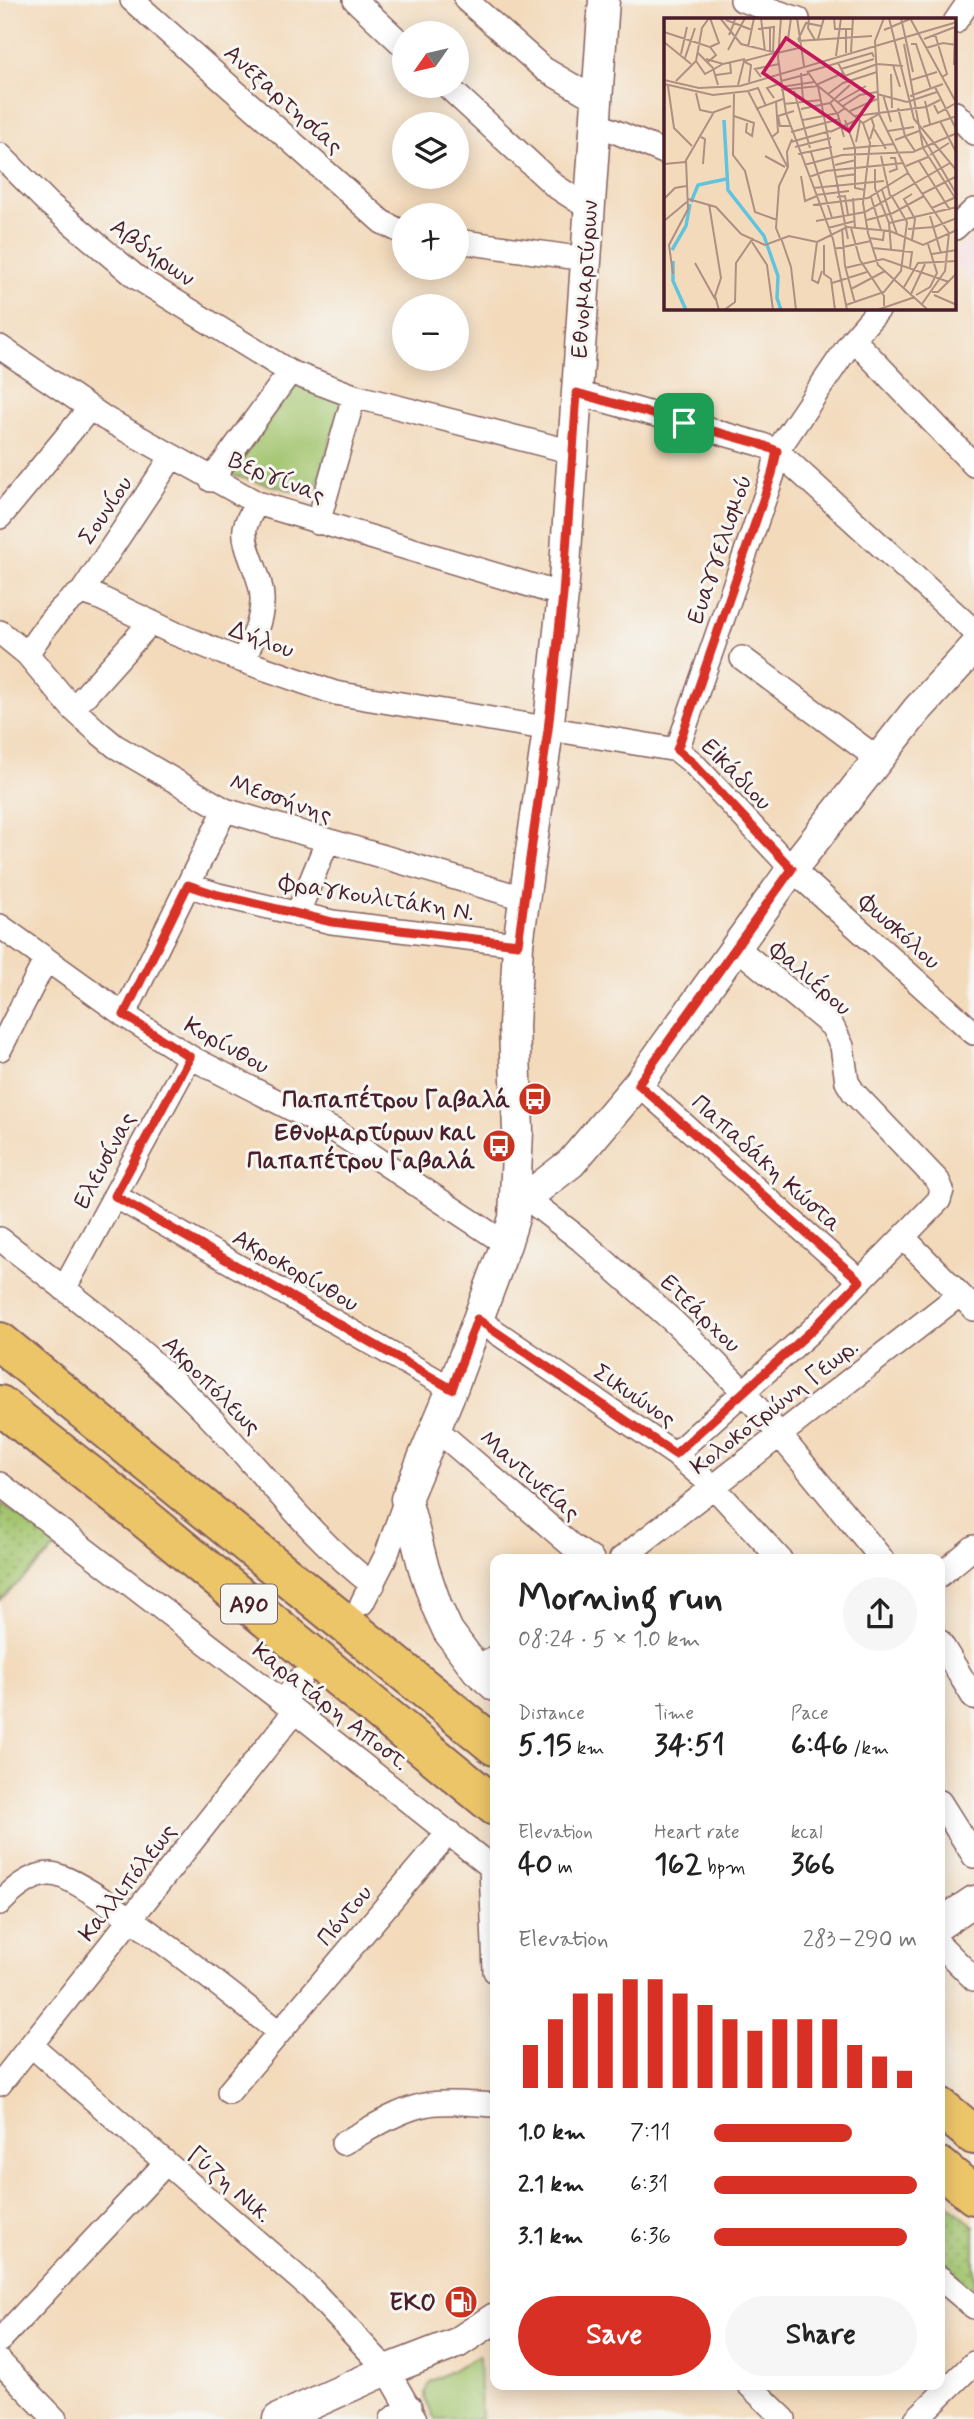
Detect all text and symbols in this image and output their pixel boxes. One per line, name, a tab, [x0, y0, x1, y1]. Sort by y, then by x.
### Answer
inset map	[664, 18, 956, 310]
north arrow	[392, 21, 469, 98]
map controls	[392, 21, 469, 371]
street label: Ανεξαρτησίας	[217, 38, 349, 162]
button: layers	[392, 112, 469, 189]
street label: Εθνομαρτύρων	[565, 199, 606, 359]
button: +	[392, 203, 469, 280]
street label: Αβδήρων	[104, 212, 201, 294]
button: −	[392, 294, 469, 371]
pin	[654, 393, 714, 453]
icon: arrive	[665, 404, 703, 442]
street label: Βεργίνας	[224, 445, 329, 512]
street label: Σουνίου	[72, 470, 141, 551]
street label: Ευαγγελισμού	[680, 471, 760, 628]
street label: Δήλου	[225, 614, 298, 667]
street label: Εἰκάδιου	[694, 732, 778, 818]
street label: Μεσσήνης	[225, 767, 336, 831]
street label: Φραγκουλιτάκη Ν.	[276, 868, 477, 929]
street label: Φωσκόλου	[851, 886, 947, 977]
street label: Φαλιέρου	[762, 933, 858, 1024]
street label: Κορίνθου	[178, 1010, 275, 1082]
bus stop icon: Παπαπέτρου Γαβαλά	[516, 1080, 554, 1118]
place label: Παπαπέτρου Γαβαλά	[282, 1084, 510, 1116]
street label: Παπαδάκη Κώστα	[684, 1088, 848, 1240]
street label: Ελευσίνας	[67, 1107, 144, 1215]
place label: Εθνομαρτύρων και Παπαπέτρου Γαβαλά	[247, 1118, 476, 1177]
bus stop icon: Εθνομαρτύρων και Παπαπέτρου Γαβαλά	[480, 1127, 518, 1165]
street label: Ακροκορίνθου	[227, 1223, 364, 1320]
street label: Ετεάρχου	[653, 1268, 747, 1360]
street label: Ακροπόλεως	[155, 1330, 267, 1442]
street label: Κολοκοτρώνη Γεωρ.	[685, 1332, 865, 1483]
street label: Σικυώνος	[587, 1357, 682, 1435]
street label: Μαντινείας	[472, 1424, 586, 1529]
text: Morning run	[518, 1574, 723, 1623]
button: share	[843, 1577, 917, 1651]
road number: Α90	[221, 1584, 277, 1624]
text: 08:24 · 5 × 1.0 km	[518, 1625, 701, 1655]
street label: Καρατάρη Αποστ.	[245, 1636, 415, 1778]
text: Distance	[518, 1701, 585, 1726]
text: Time	[654, 1701, 694, 1726]
text: Pace	[791, 1701, 828, 1726]
text: 5.15	[518, 1726, 572, 1765]
text: 34:51	[654, 1726, 725, 1765]
text: 6:46	[791, 1726, 848, 1765]
text: km	[572, 1736, 605, 1761]
text: /km	[848, 1736, 889, 1761]
street label: Καλλιπόλεως	[72, 1817, 184, 1949]
text: Elevation	[518, 1820, 593, 1845]
text: Heart rate	[654, 1820, 740, 1845]
text: kcal	[791, 1820, 823, 1845]
text: 40	[518, 1845, 553, 1884]
text: 162	[654, 1845, 702, 1884]
text: 366	[791, 1845, 835, 1884]
text: m	[553, 1855, 573, 1880]
text: bpm	[702, 1855, 746, 1880]
street label: Πόντου	[310, 1879, 380, 1953]
text: Elevation	[518, 1925, 609, 1955]
text: 283–290 m	[803, 1925, 917, 1955]
text: 1.0 km	[518, 2118, 586, 2148]
text: 7:11	[630, 2118, 670, 2148]
street label: Γύζη Νικ.	[180, 2140, 278, 2230]
text: 2.1 km	[518, 2170, 584, 2200]
text: 6:31	[630, 2170, 668, 2200]
text: 3.1 km	[518, 2222, 583, 2252]
text: 6:36	[630, 2222, 671, 2252]
fuel station icon: EKO	[442, 2283, 480, 2321]
place label: EKO	[389, 2288, 436, 2319]
button: Save	[518, 2296, 711, 2376]
button: Share	[725, 2296, 917, 2376]

